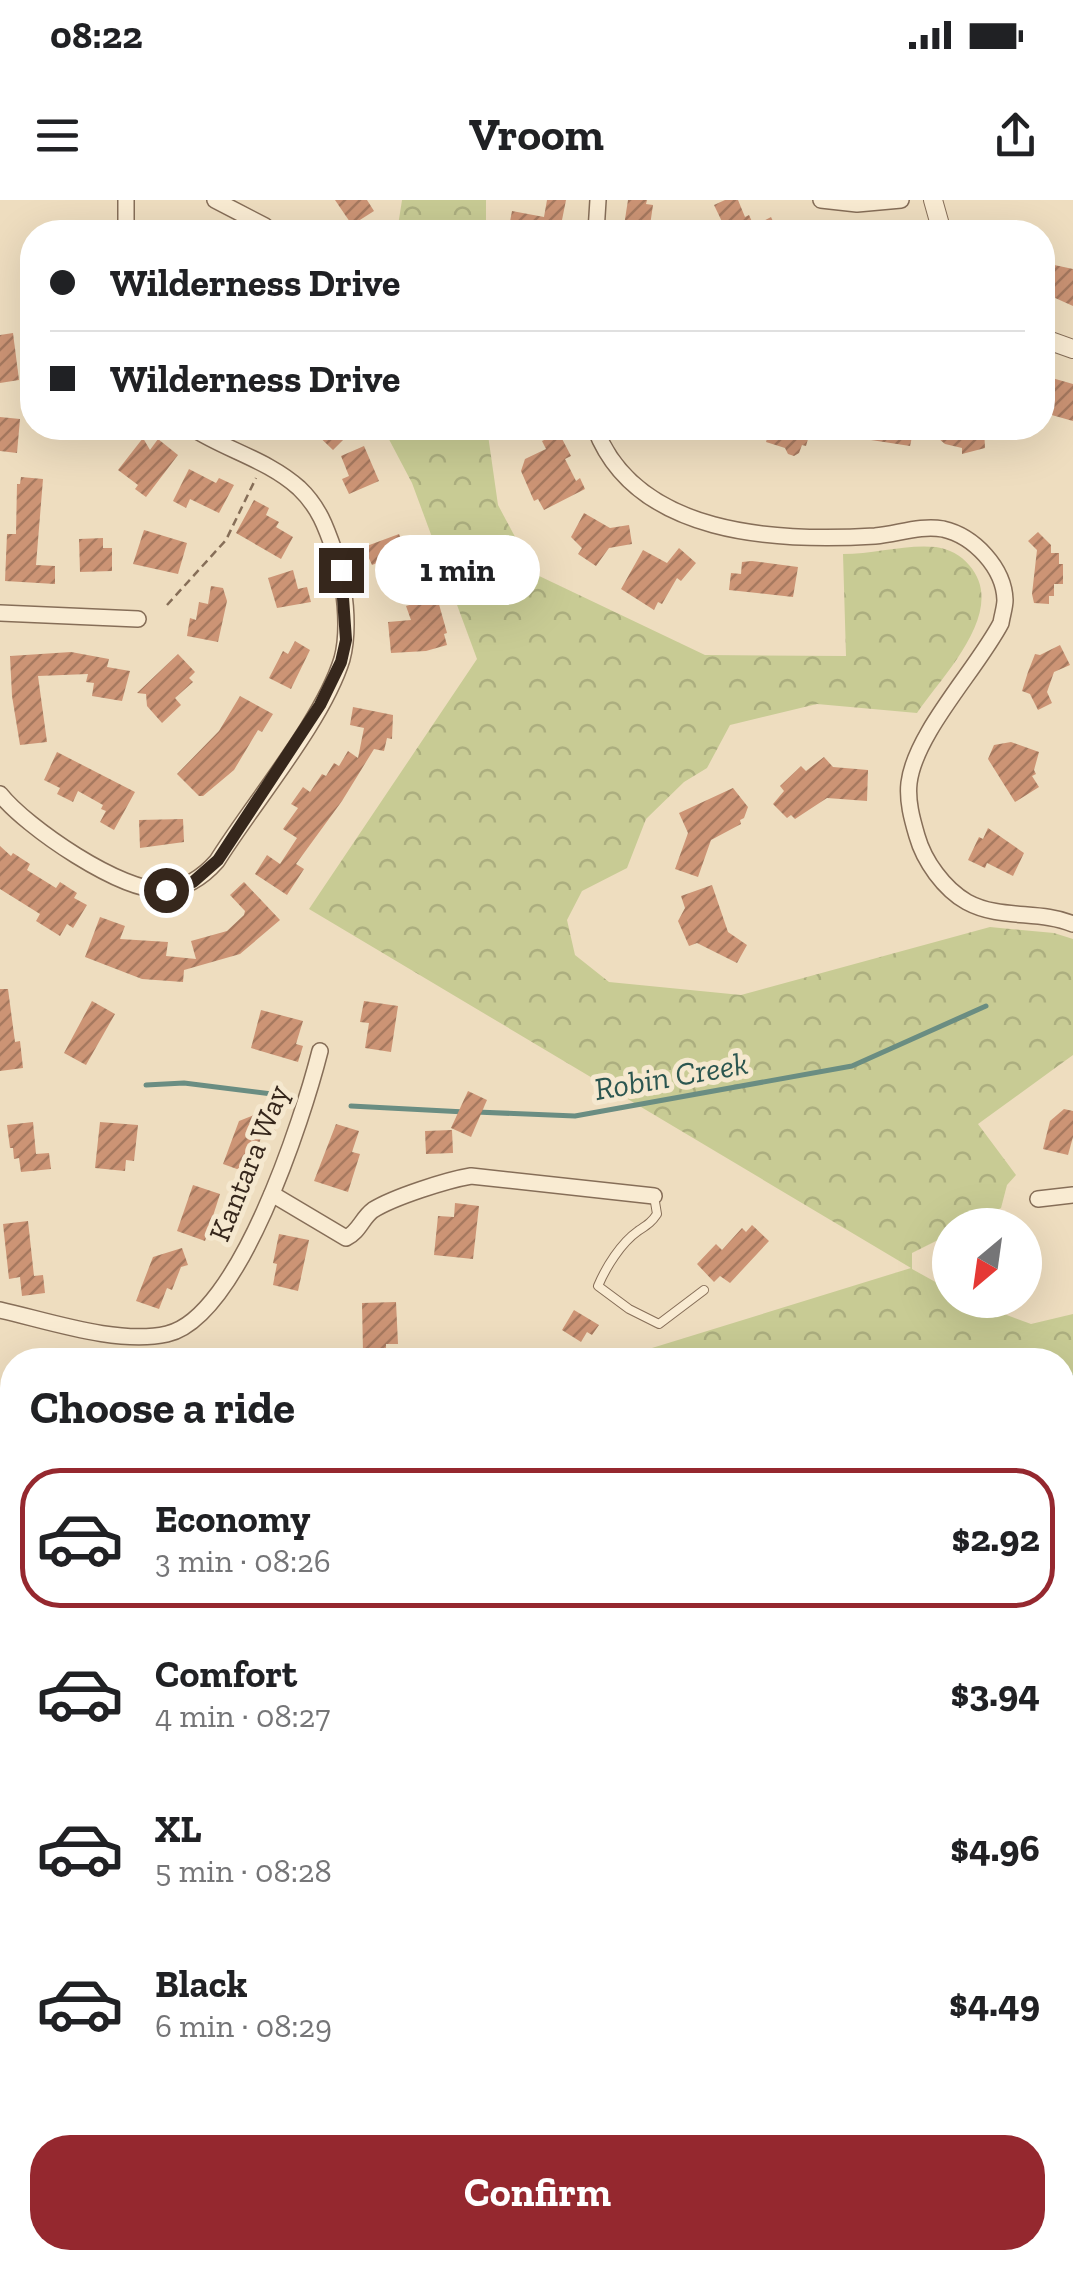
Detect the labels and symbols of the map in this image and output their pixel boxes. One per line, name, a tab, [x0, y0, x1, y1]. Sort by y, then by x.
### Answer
callout: 1 min	[376, 535, 541, 605]
route end	[319, 548, 364, 593]
route start	[144, 868, 189, 913]
water label: Robin Creek	[591, 1044, 751, 1108]
street label: Kantara Way	[201, 1079, 297, 1246]
north arrow	[932, 1208, 1042, 1318]

